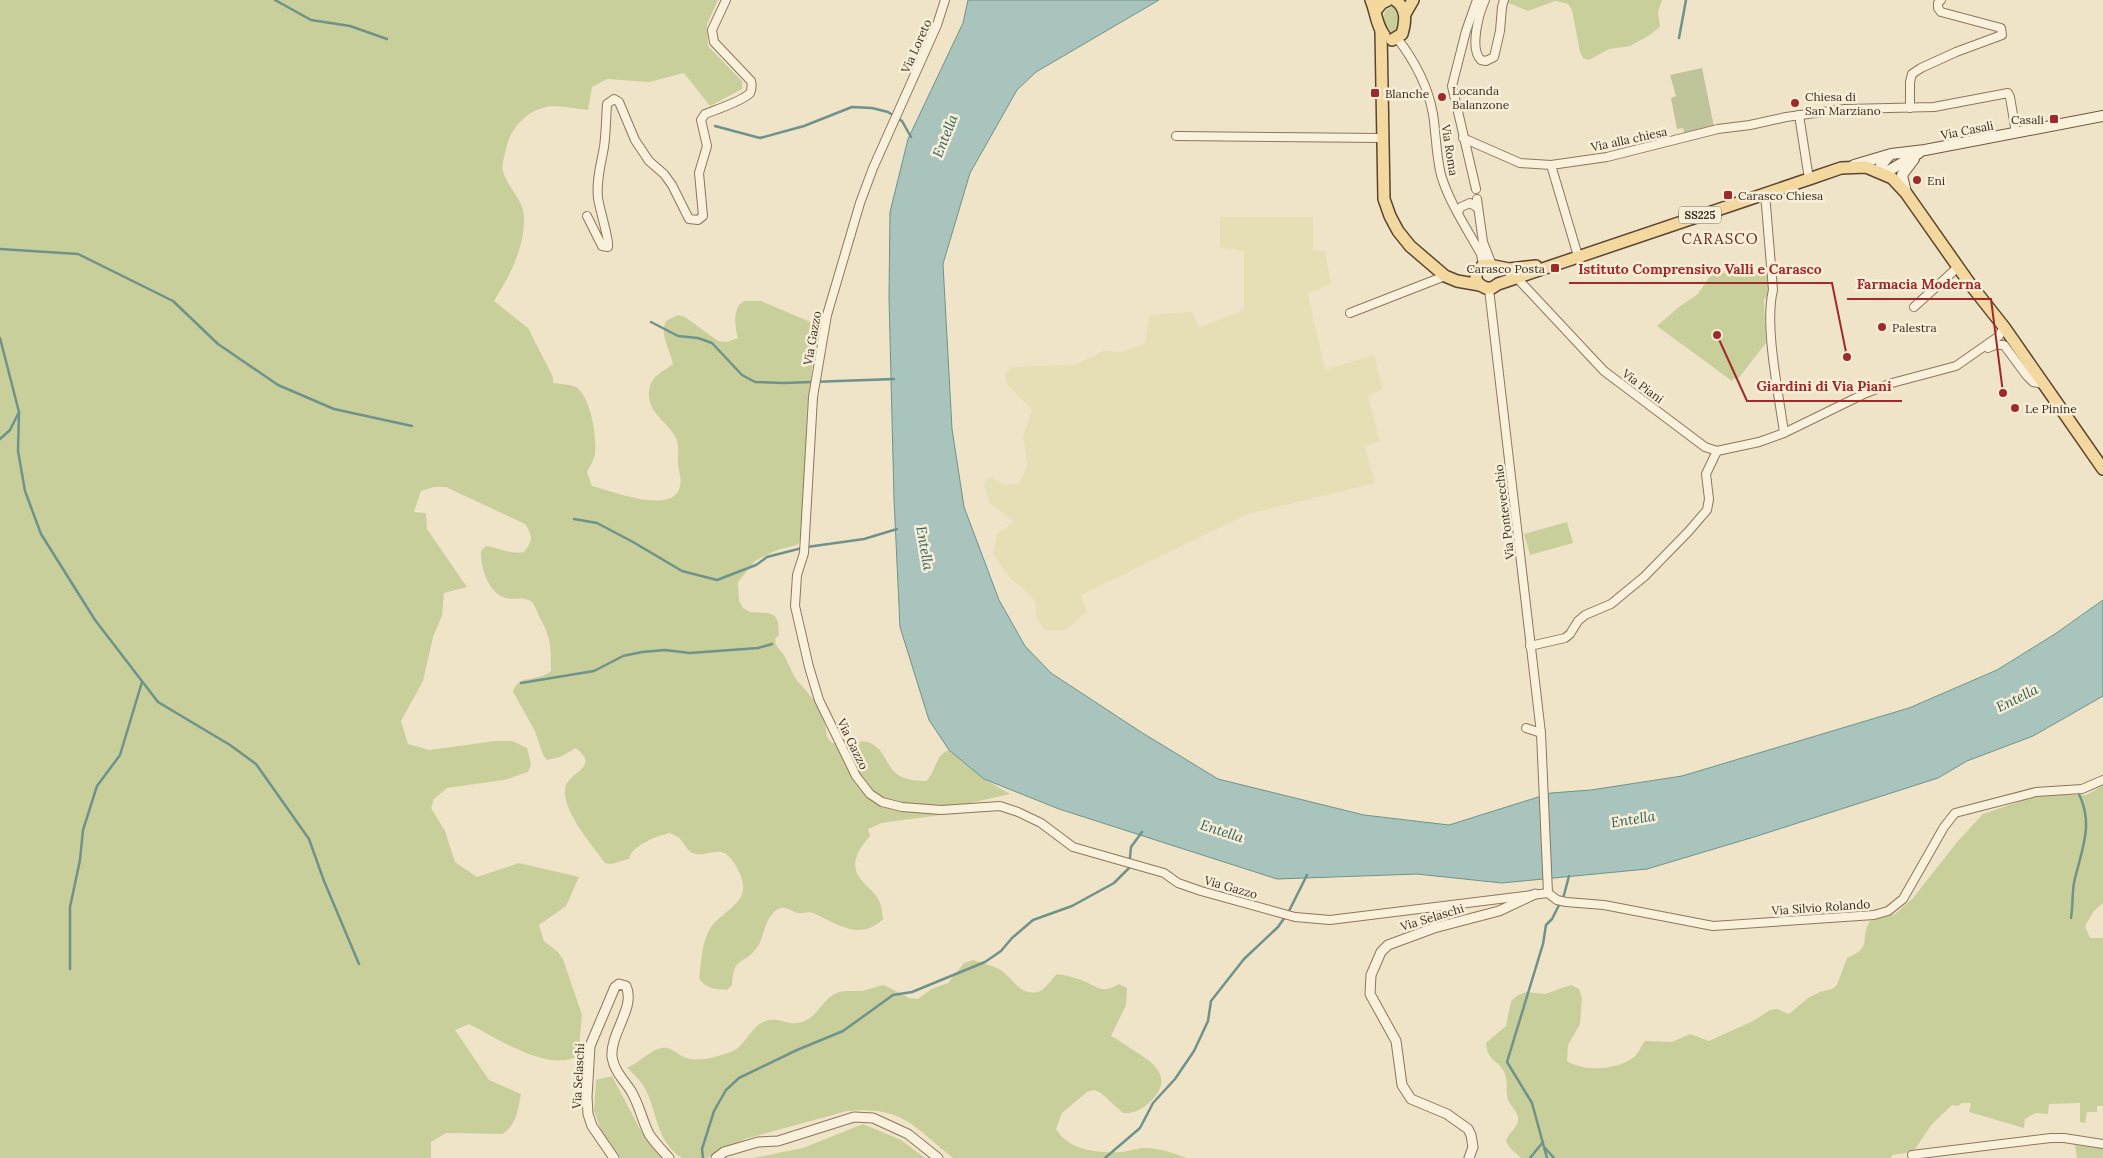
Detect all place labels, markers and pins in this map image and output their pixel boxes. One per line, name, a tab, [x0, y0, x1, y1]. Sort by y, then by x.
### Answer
place label: Locanda Balanzone	[1452, 83, 1510, 112]
place label: Blanche	[1385, 86, 1430, 101]
marker: Blanche	[1369, 87, 1381, 99]
place label: Chiesa di San Marziano	[1805, 89, 1881, 118]
marker: Locanda Balanzone	[1436, 91, 1448, 103]
marker: Chiesa di San Marziano	[1789, 97, 1801, 109]
place label: Casali	[2011, 112, 2044, 127]
marker: Casali	[2048, 113, 2060, 125]
place label: Eni	[1927, 173, 1945, 188]
marker: Eni	[1911, 174, 1923, 186]
place label: Carasco Chiesa	[1738, 188, 1823, 203]
marker: Carasco Chiesa	[1722, 189, 1734, 201]
callout: Istituto Comprensivo Valli e Carasco	[1569, 254, 1832, 283]
place label: Carasco Posta	[1466, 261, 1545, 276]
marker: Carasco Posta	[1549, 262, 1561, 274]
callout: Farmacia Moderna	[1847, 270, 1991, 299]
place label: Palestra	[1892, 320, 1937, 335]
marker: Palestra	[1876, 321, 1888, 333]
callout: Giardini di Via Piani	[1747, 372, 1902, 401]
place label: Le Pinine	[2025, 401, 2077, 416]
marker: Le Pinine	[2009, 402, 2021, 414]

